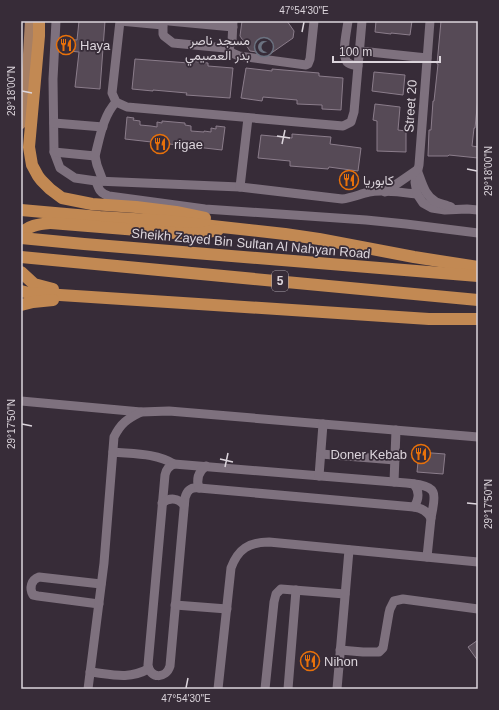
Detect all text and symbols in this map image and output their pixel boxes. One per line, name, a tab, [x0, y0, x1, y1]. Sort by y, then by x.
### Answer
text: 47°54'30"E	[279, 5, 329, 16]
place label: مسجد ناصر بدر العصيمي	[185, 33, 250, 66]
restaurant icon: Haya	[55, 34, 77, 56]
mosque icon: مسجد ناصر بدر العصيمي	[253, 36, 275, 58]
place label: Haya	[80, 38, 111, 53]
scale bar	[333, 38, 440, 64]
text: 100 m	[339, 45, 372, 59]
text: 29°18'00"N	[6, 66, 17, 116]
street label: Street 20	[401, 79, 420, 133]
restaurant icon: rigae	[149, 133, 171, 155]
place label: rigae	[174, 137, 203, 152]
text: 29°18'00"N	[483, 146, 494, 196]
restaurant icon: كابوريا	[338, 169, 360, 191]
place label: كابوريا	[363, 173, 394, 189]
street label: Sheikh Zayed Bin Sultan Al Nahyan Road	[131, 226, 371, 261]
road number: 5	[272, 271, 288, 291]
text: 29°17'50"N	[6, 399, 17, 449]
restaurant icon: Doner Kebab	[410, 443, 432, 465]
place label: Doner Kebab	[330, 447, 407, 462]
text: 29°17'50"N	[483, 479, 494, 529]
restaurant icon: Nihon	[299, 650, 321, 672]
place label: Nihon	[324, 654, 358, 669]
text: 47°54'30"E	[161, 693, 211, 704]

